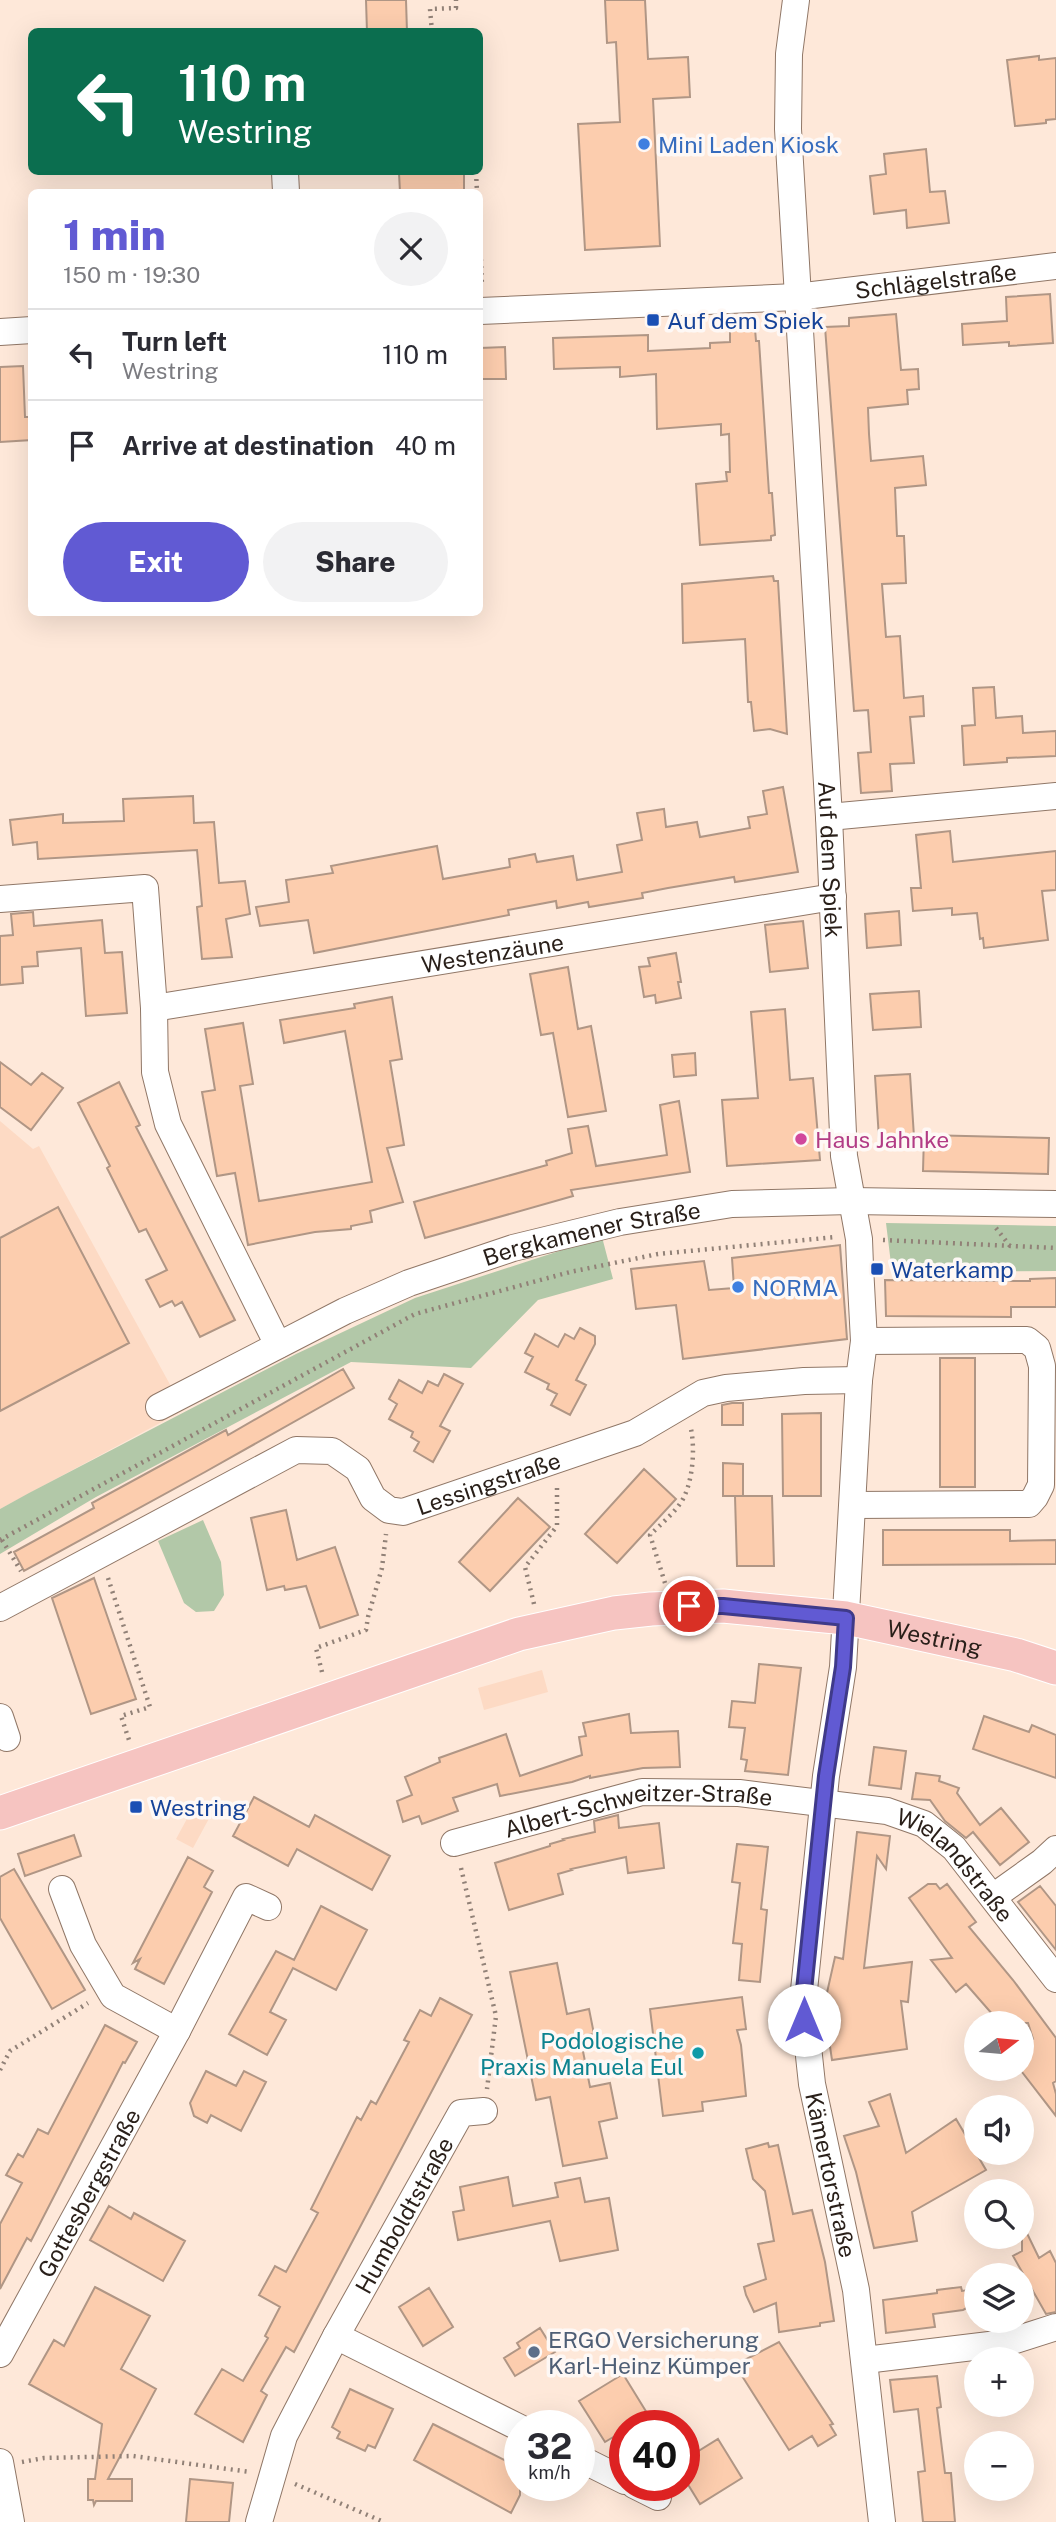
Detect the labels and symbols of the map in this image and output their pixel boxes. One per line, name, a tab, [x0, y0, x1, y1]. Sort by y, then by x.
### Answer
place label: Mini Laden Kiosk	[658, 131, 839, 158]
marker: Mini Laden Kiosk	[636, 136, 652, 152]
street label: Schlägelstraße	[853, 257, 1018, 303]
place label: Auf dem Spiek	[667, 307, 824, 334]
marker: Auf dem Spiek	[645, 312, 661, 328]
street label: Auf dem Spiek	[813, 780, 848, 938]
street label: Westenzäune	[419, 928, 566, 978]
place label: Haus Jahnke	[815, 1126, 949, 1153]
marker: Haus Jahnke	[793, 1131, 809, 1147]
street label: Bergkamener Straße	[479, 1196, 702, 1271]
place label: Waterkamp	[891, 1256, 1014, 1283]
marker: Waterkamp	[869, 1261, 885, 1277]
place label: NORMA	[752, 1274, 838, 1301]
marker: NORMA	[730, 1279, 746, 1295]
street label: Lessingstraße	[413, 1446, 564, 1520]
pin	[659, 1576, 719, 1636]
street label: Westring	[885, 1614, 985, 1661]
street label: Albert-Schweitzer-Straße	[501, 1778, 774, 1842]
place label: Westring	[150, 1794, 247, 1821]
marker: Westring	[128, 1799, 144, 1815]
street label: Wielandstraße	[893, 1802, 1019, 1927]
position arrow	[767, 1983, 841, 2057]
north arrow	[964, 2011, 1034, 2081]
place label: Podologische Praxis Manuela Eul	[480, 2027, 684, 2080]
marker: Podologische Praxis Manuela Eul	[690, 2045, 706, 2061]
street label: Kämertorstraße	[801, 2089, 862, 2260]
street label: Gottesbergstraße	[31, 2104, 145, 2282]
street label: Humboldtstraße	[349, 2132, 458, 2298]
place label: ERGO Versicherung Karl-Heinz Kümper	[548, 2326, 759, 2379]
marker: ERGO Versicherung Karl-Heinz Kümper	[526, 2344, 542, 2360]
speed limit sign: 40	[609, 2410, 700, 2501]

